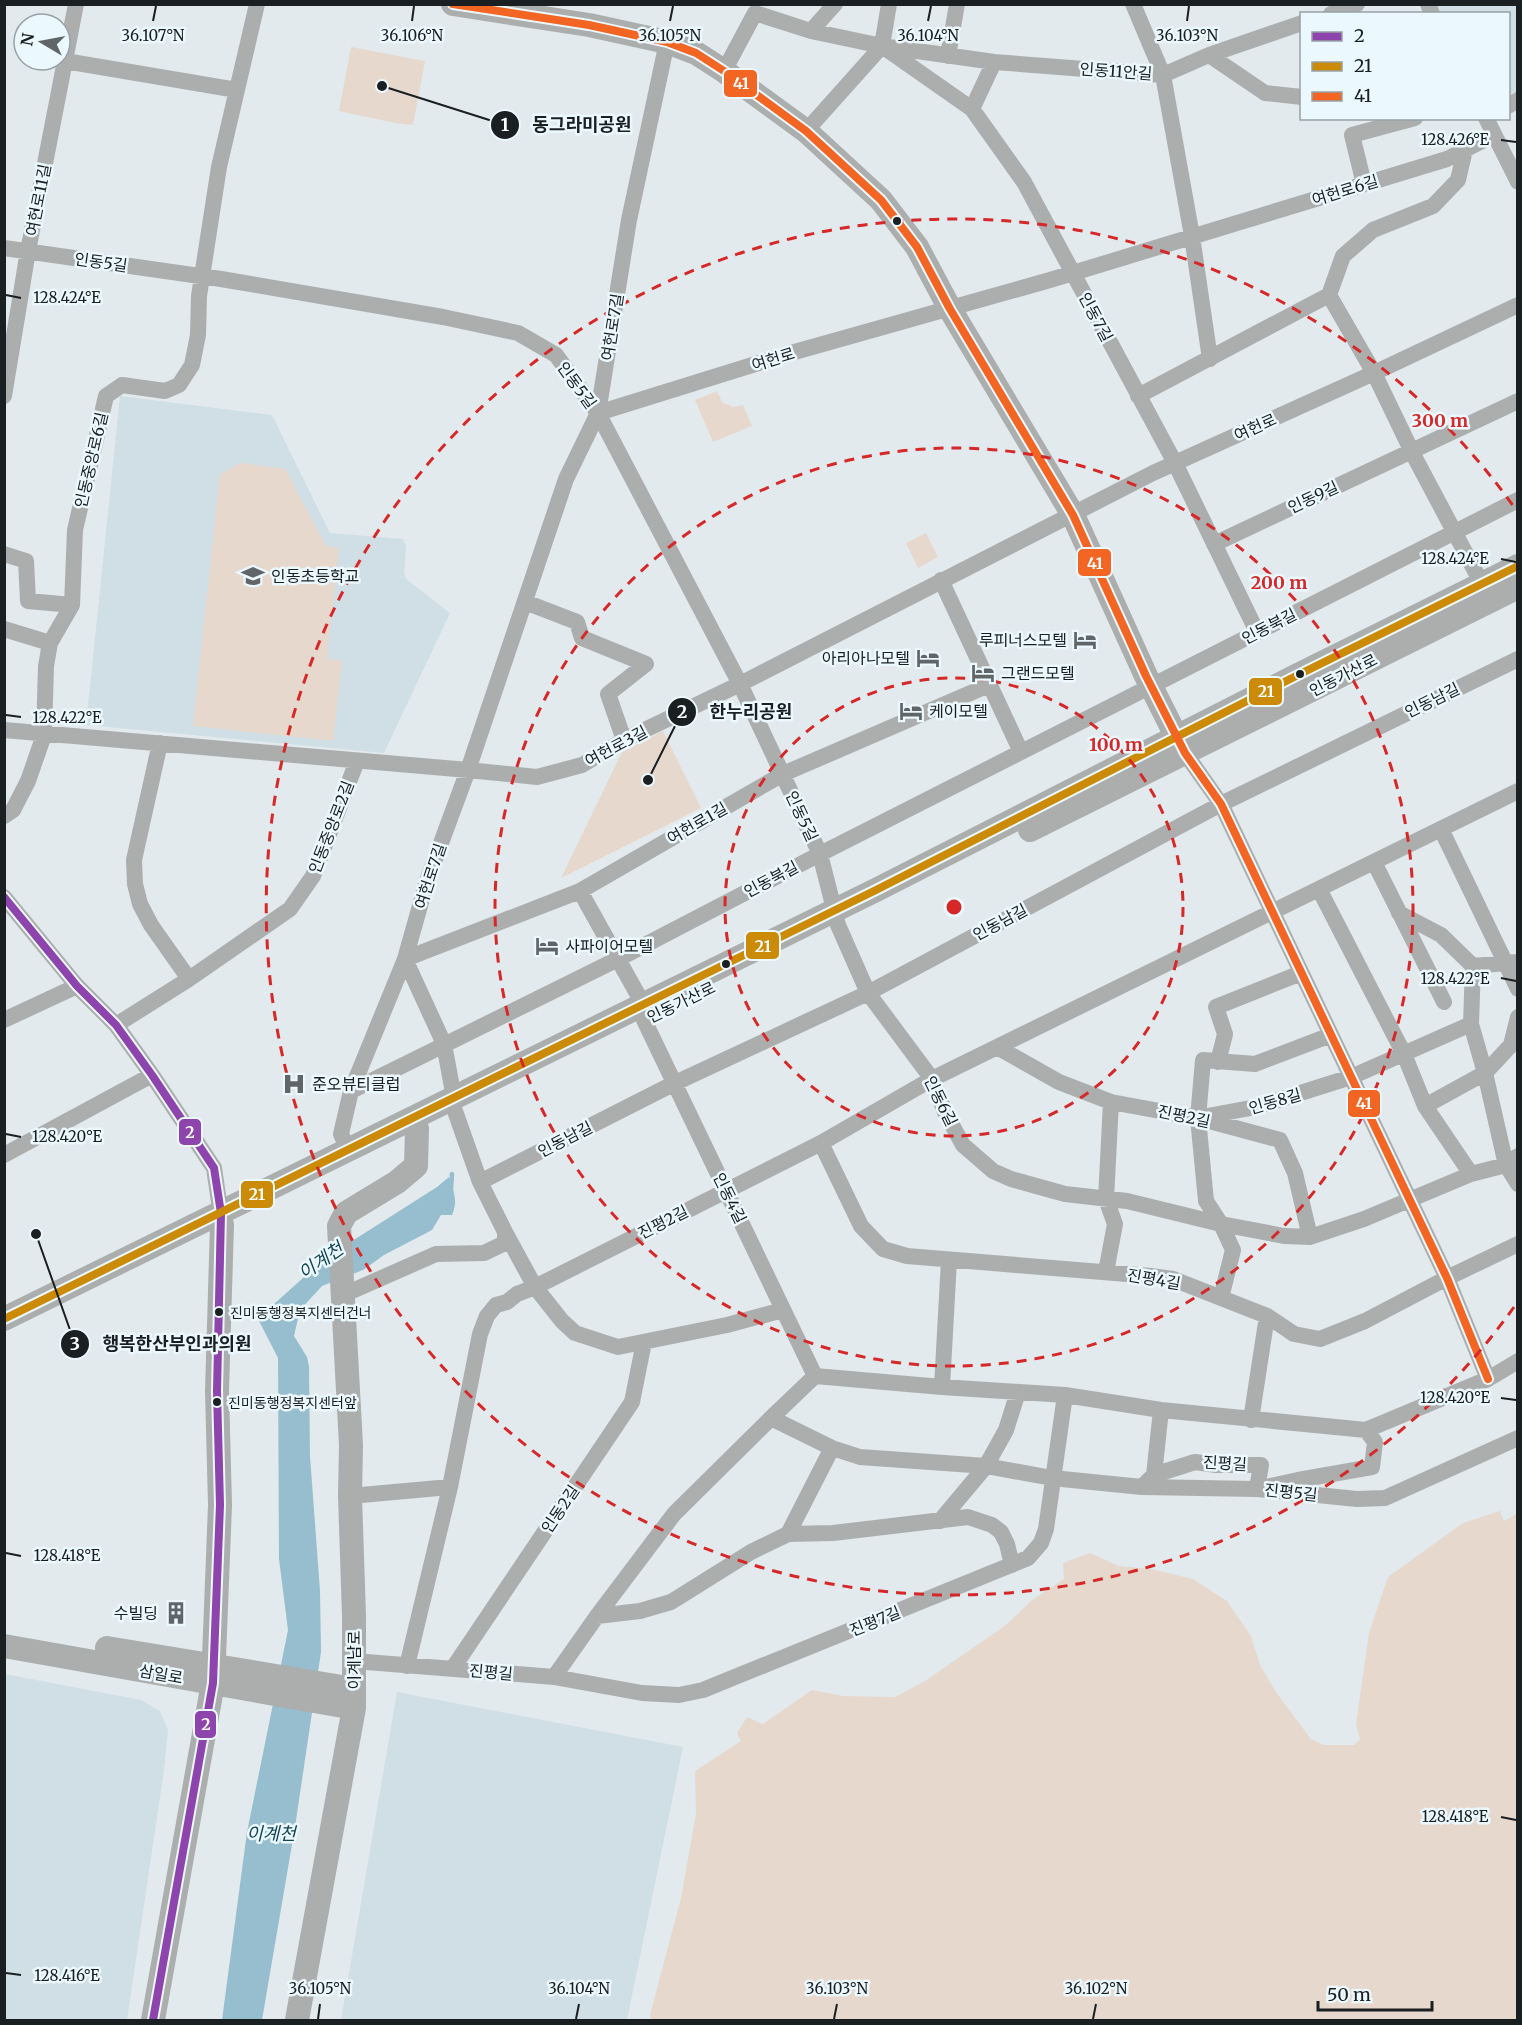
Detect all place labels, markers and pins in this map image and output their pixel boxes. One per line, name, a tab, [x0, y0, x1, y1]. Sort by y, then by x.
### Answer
callout: 동그라미공원	[490, 107, 644, 143]
unlabelled marker	[891, 215, 903, 227]
school or university icon: 인동초등학교	[240, 563, 266, 589]
place label: 인동초등학교	[271, 566, 359, 586]
hotel icon: 루피너스모텔	[1072, 627, 1098, 653]
place label: 루피너스모텔	[979, 630, 1067, 650]
hotel icon: 아리아나모텔	[915, 645, 941, 671]
place label: 아리아나모텔	[822, 648, 910, 668]
hotel icon: 그랜드모텔	[970, 660, 996, 686]
place label: 그랜드모텔	[1001, 663, 1075, 683]
unlabelled marker	[1294, 668, 1306, 680]
callout: 한누리공원	[667, 694, 804, 730]
hotel icon: 케이모텔	[898, 698, 924, 724]
place label: 케이모텔	[929, 701, 988, 721]
centre of rings	[944, 897, 964, 917]
hotel icon: 사파이어모텔	[534, 933, 560, 959]
place label: 사파이어모텔	[565, 936, 653, 956]
unlabelled marker	[720, 958, 732, 970]
hospital icon: 준오뷰티클럽	[281, 1071, 307, 1097]
place label: 준오뷰티클럽	[312, 1074, 400, 1094]
place label: 진미동행정복지센터건너	[230, 1304, 372, 1322]
marker: 진미동행정복지센터건너	[213, 1306, 225, 1318]
callout: 행복한산부인과의원	[60, 1326, 263, 1362]
place label: 진미동행정복지센터앞	[228, 1394, 357, 1412]
marker: 진미동행정복지센터앞	[211, 1396, 223, 1408]
building icon: 수빌딩	[163, 1600, 189, 1626]
place label: 수빌딩	[114, 1603, 158, 1623]

